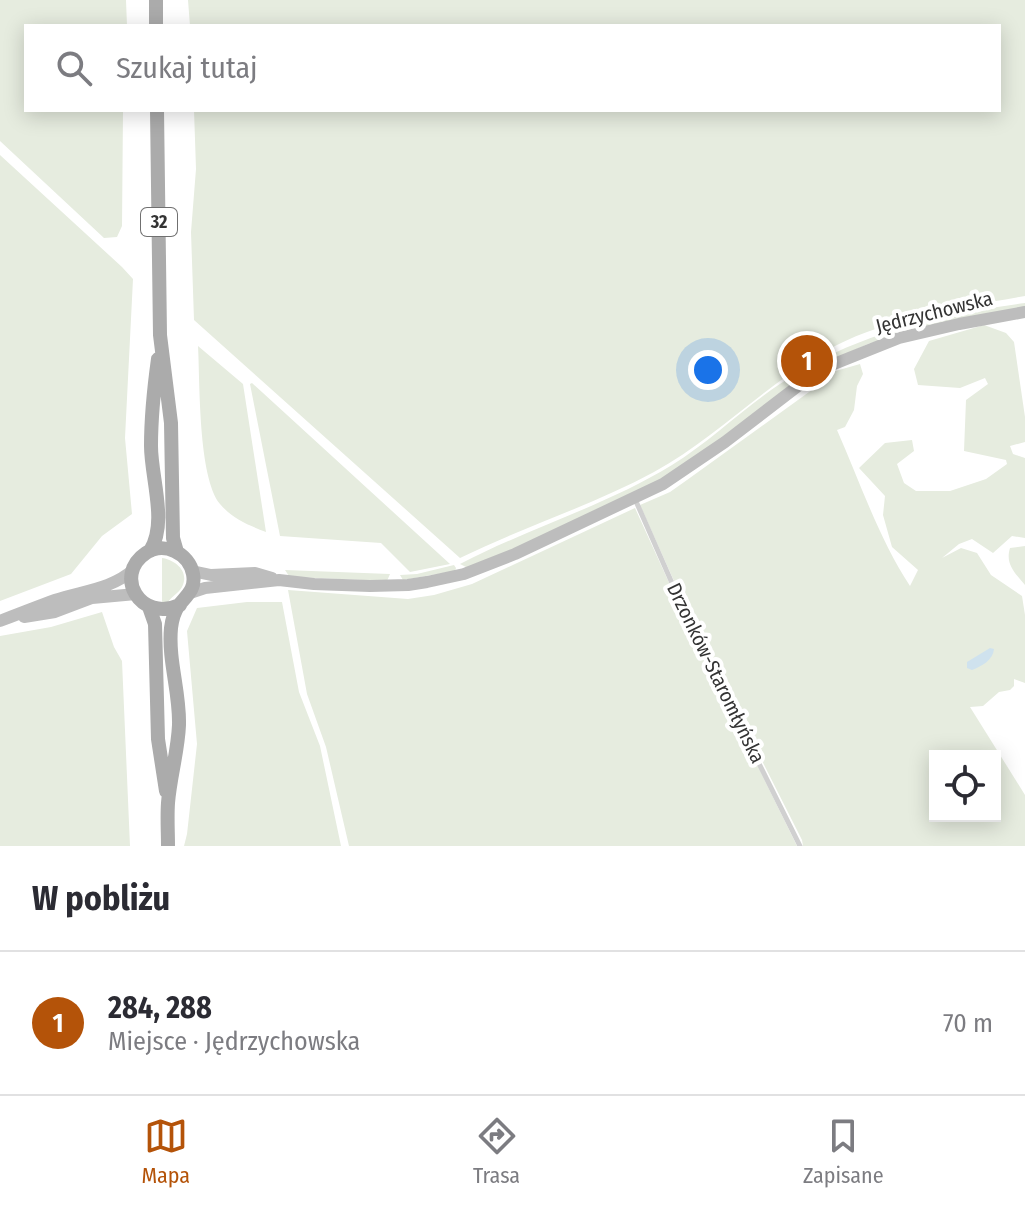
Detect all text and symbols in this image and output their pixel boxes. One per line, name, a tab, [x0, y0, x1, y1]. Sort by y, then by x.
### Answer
search box	[24, 24, 1001, 112]
icon: search	[52, 46, 96, 90]
text: Szukaj tutaj	[116, 50, 257, 86]
road number: 32	[141, 208, 177, 236]
street label: Jędrzychowska	[873, 286, 995, 338]
pin: 1	[781, 331, 833, 391]
your location	[688, 350, 728, 390]
street label: Drzonków-Staromłyńska	[662, 579, 770, 767]
map controls	[929, 750, 1001, 822]
button: locate	[929, 750, 1001, 822]
text: W pobliżu	[32, 878, 170, 919]
text: 284, 288	[108, 990, 212, 1026]
text: 1	[53, 1008, 64, 1039]
text: 70 m	[943, 1008, 993, 1039]
text: Miejsce · Jędrzychowska	[108, 1026, 360, 1057]
tab: Mapa	[141, 1114, 190, 1189]
tab: Trasa	[473, 1114, 520, 1189]
tab: Zapisane	[803, 1114, 884, 1189]

